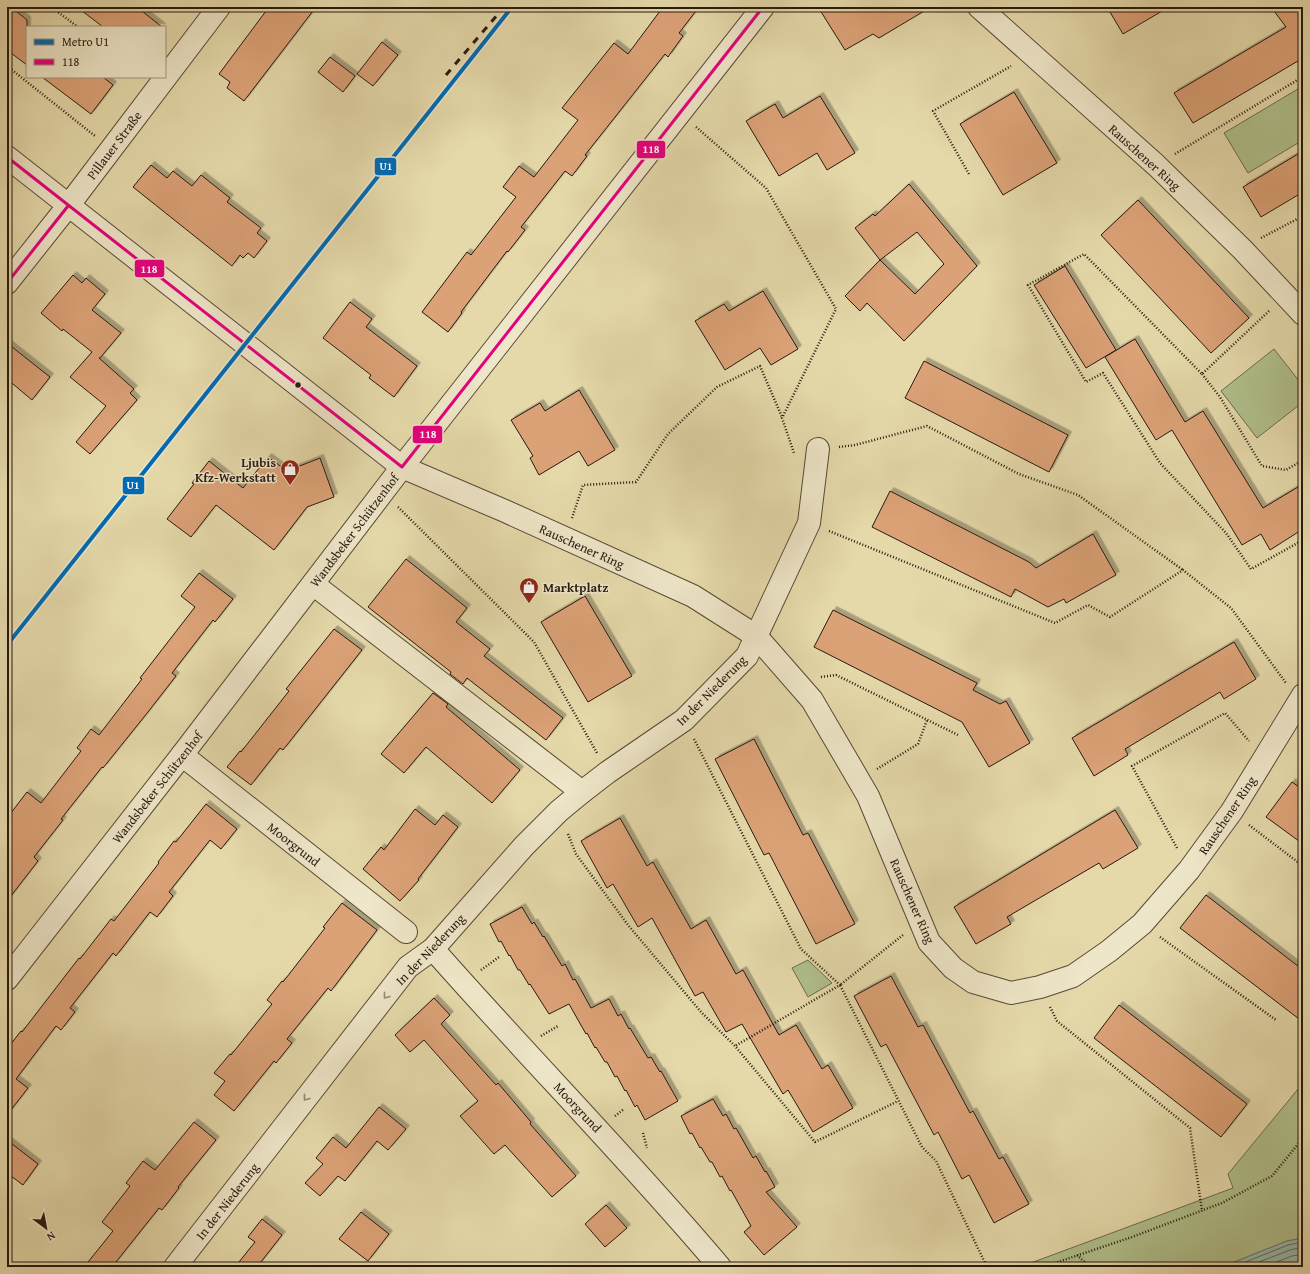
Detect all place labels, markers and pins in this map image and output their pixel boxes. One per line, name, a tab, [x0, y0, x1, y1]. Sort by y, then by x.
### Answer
unlabelled marker	[293, 380, 303, 390]
place label: Ljubis Kfz-Werkstatt	[195, 453, 276, 487]
shop icon: Ljubis Kfz-Werkstatt	[279, 458, 301, 486]
shop icon: Marktplatz	[518, 576, 540, 604]
place label: Marktplatz	[543, 578, 608, 597]

